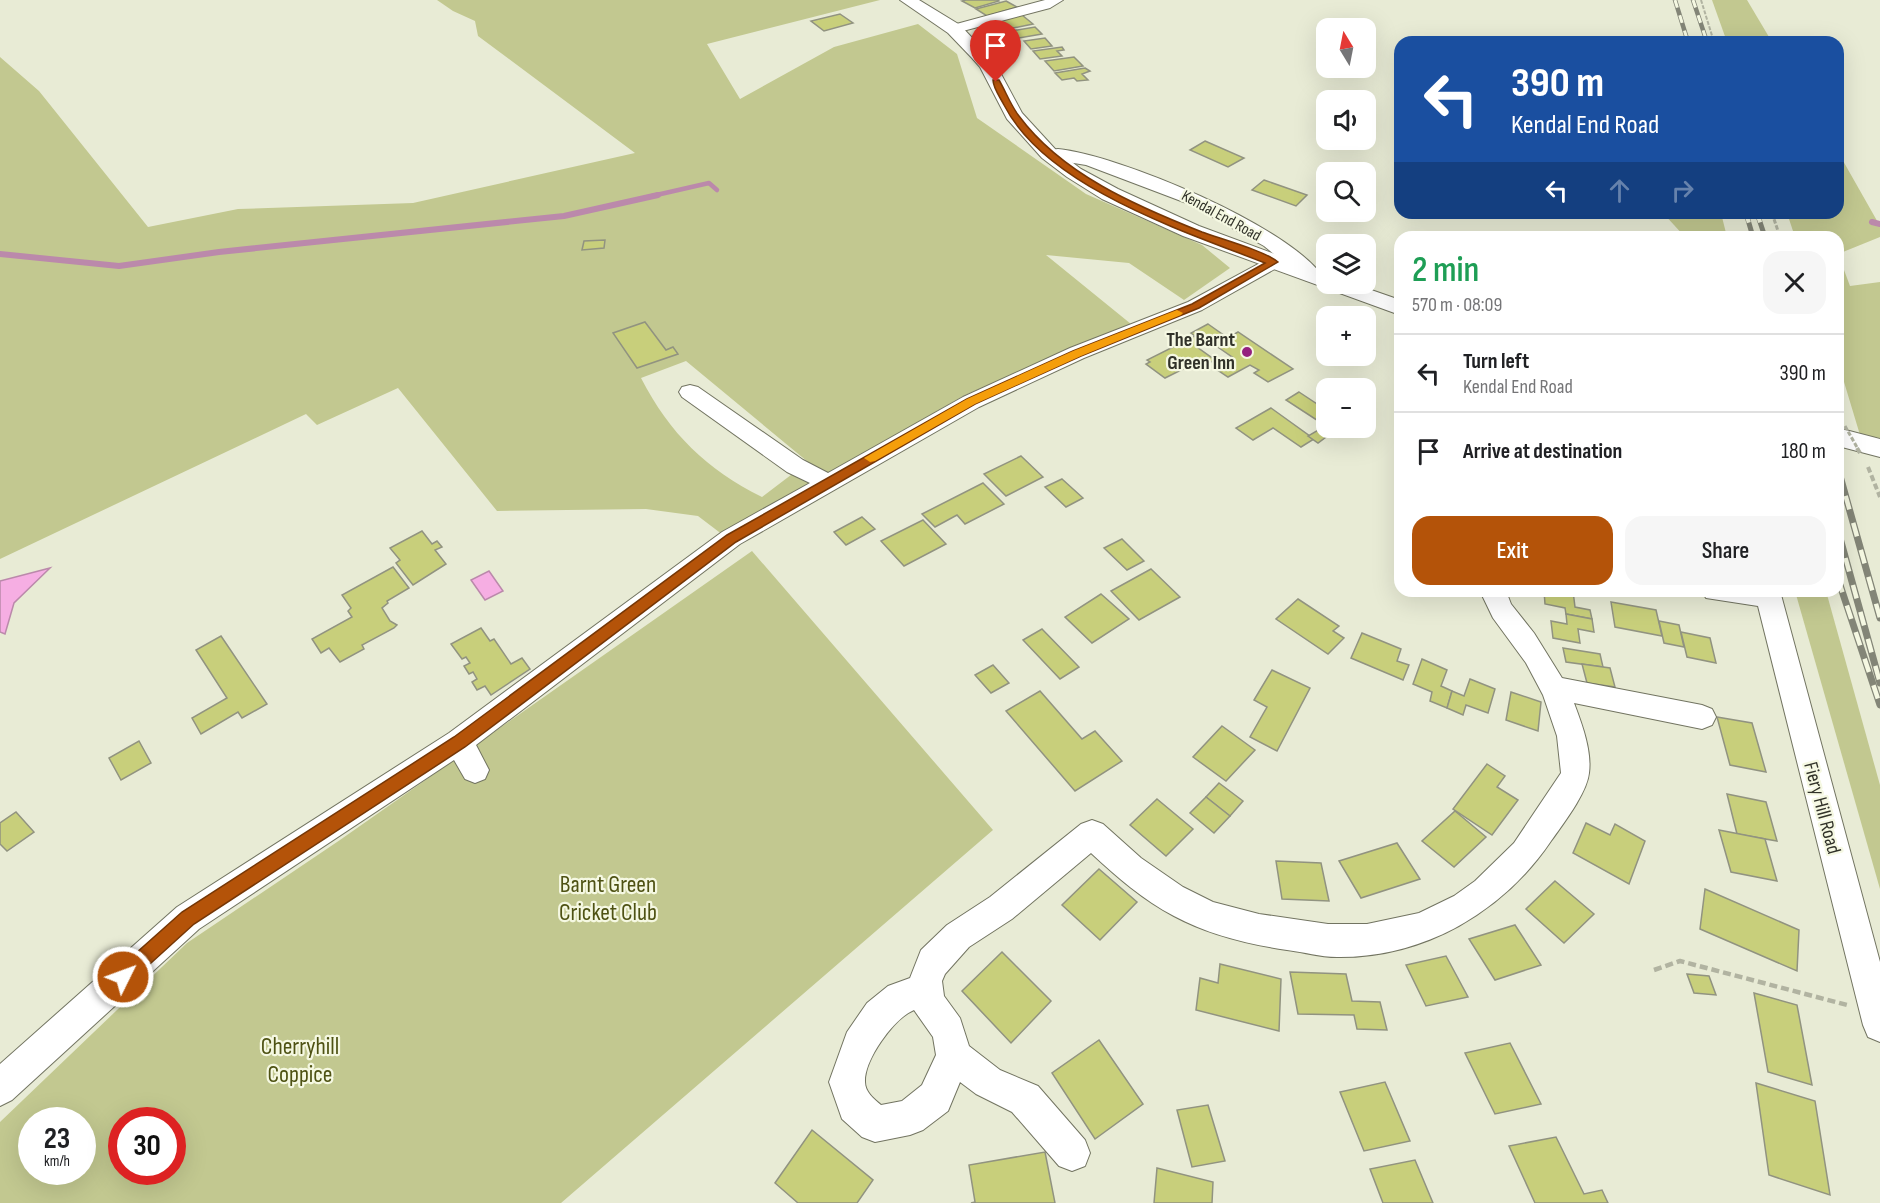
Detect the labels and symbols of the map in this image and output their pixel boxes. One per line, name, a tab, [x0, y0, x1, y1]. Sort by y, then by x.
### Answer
north arrow	[1316, 18, 1376, 78]
pin	[970, 20, 1021, 82]
street label: Kendal End Road	[1178, 186, 1264, 246]
place label: The Barnt Green Inn	[1166, 328, 1235, 375]
marker: The Barnt Green Inn	[1240, 345, 1254, 359]
street label: Fiery Hill Road	[1798, 759, 1846, 857]
park label: Barnt Green Cricket Club	[559, 870, 657, 927]
position arrow	[91, 945, 155, 1009]
park label: Cherryhill Coppice	[261, 1032, 339, 1089]
speed limit sign: 30	[108, 1107, 186, 1185]

